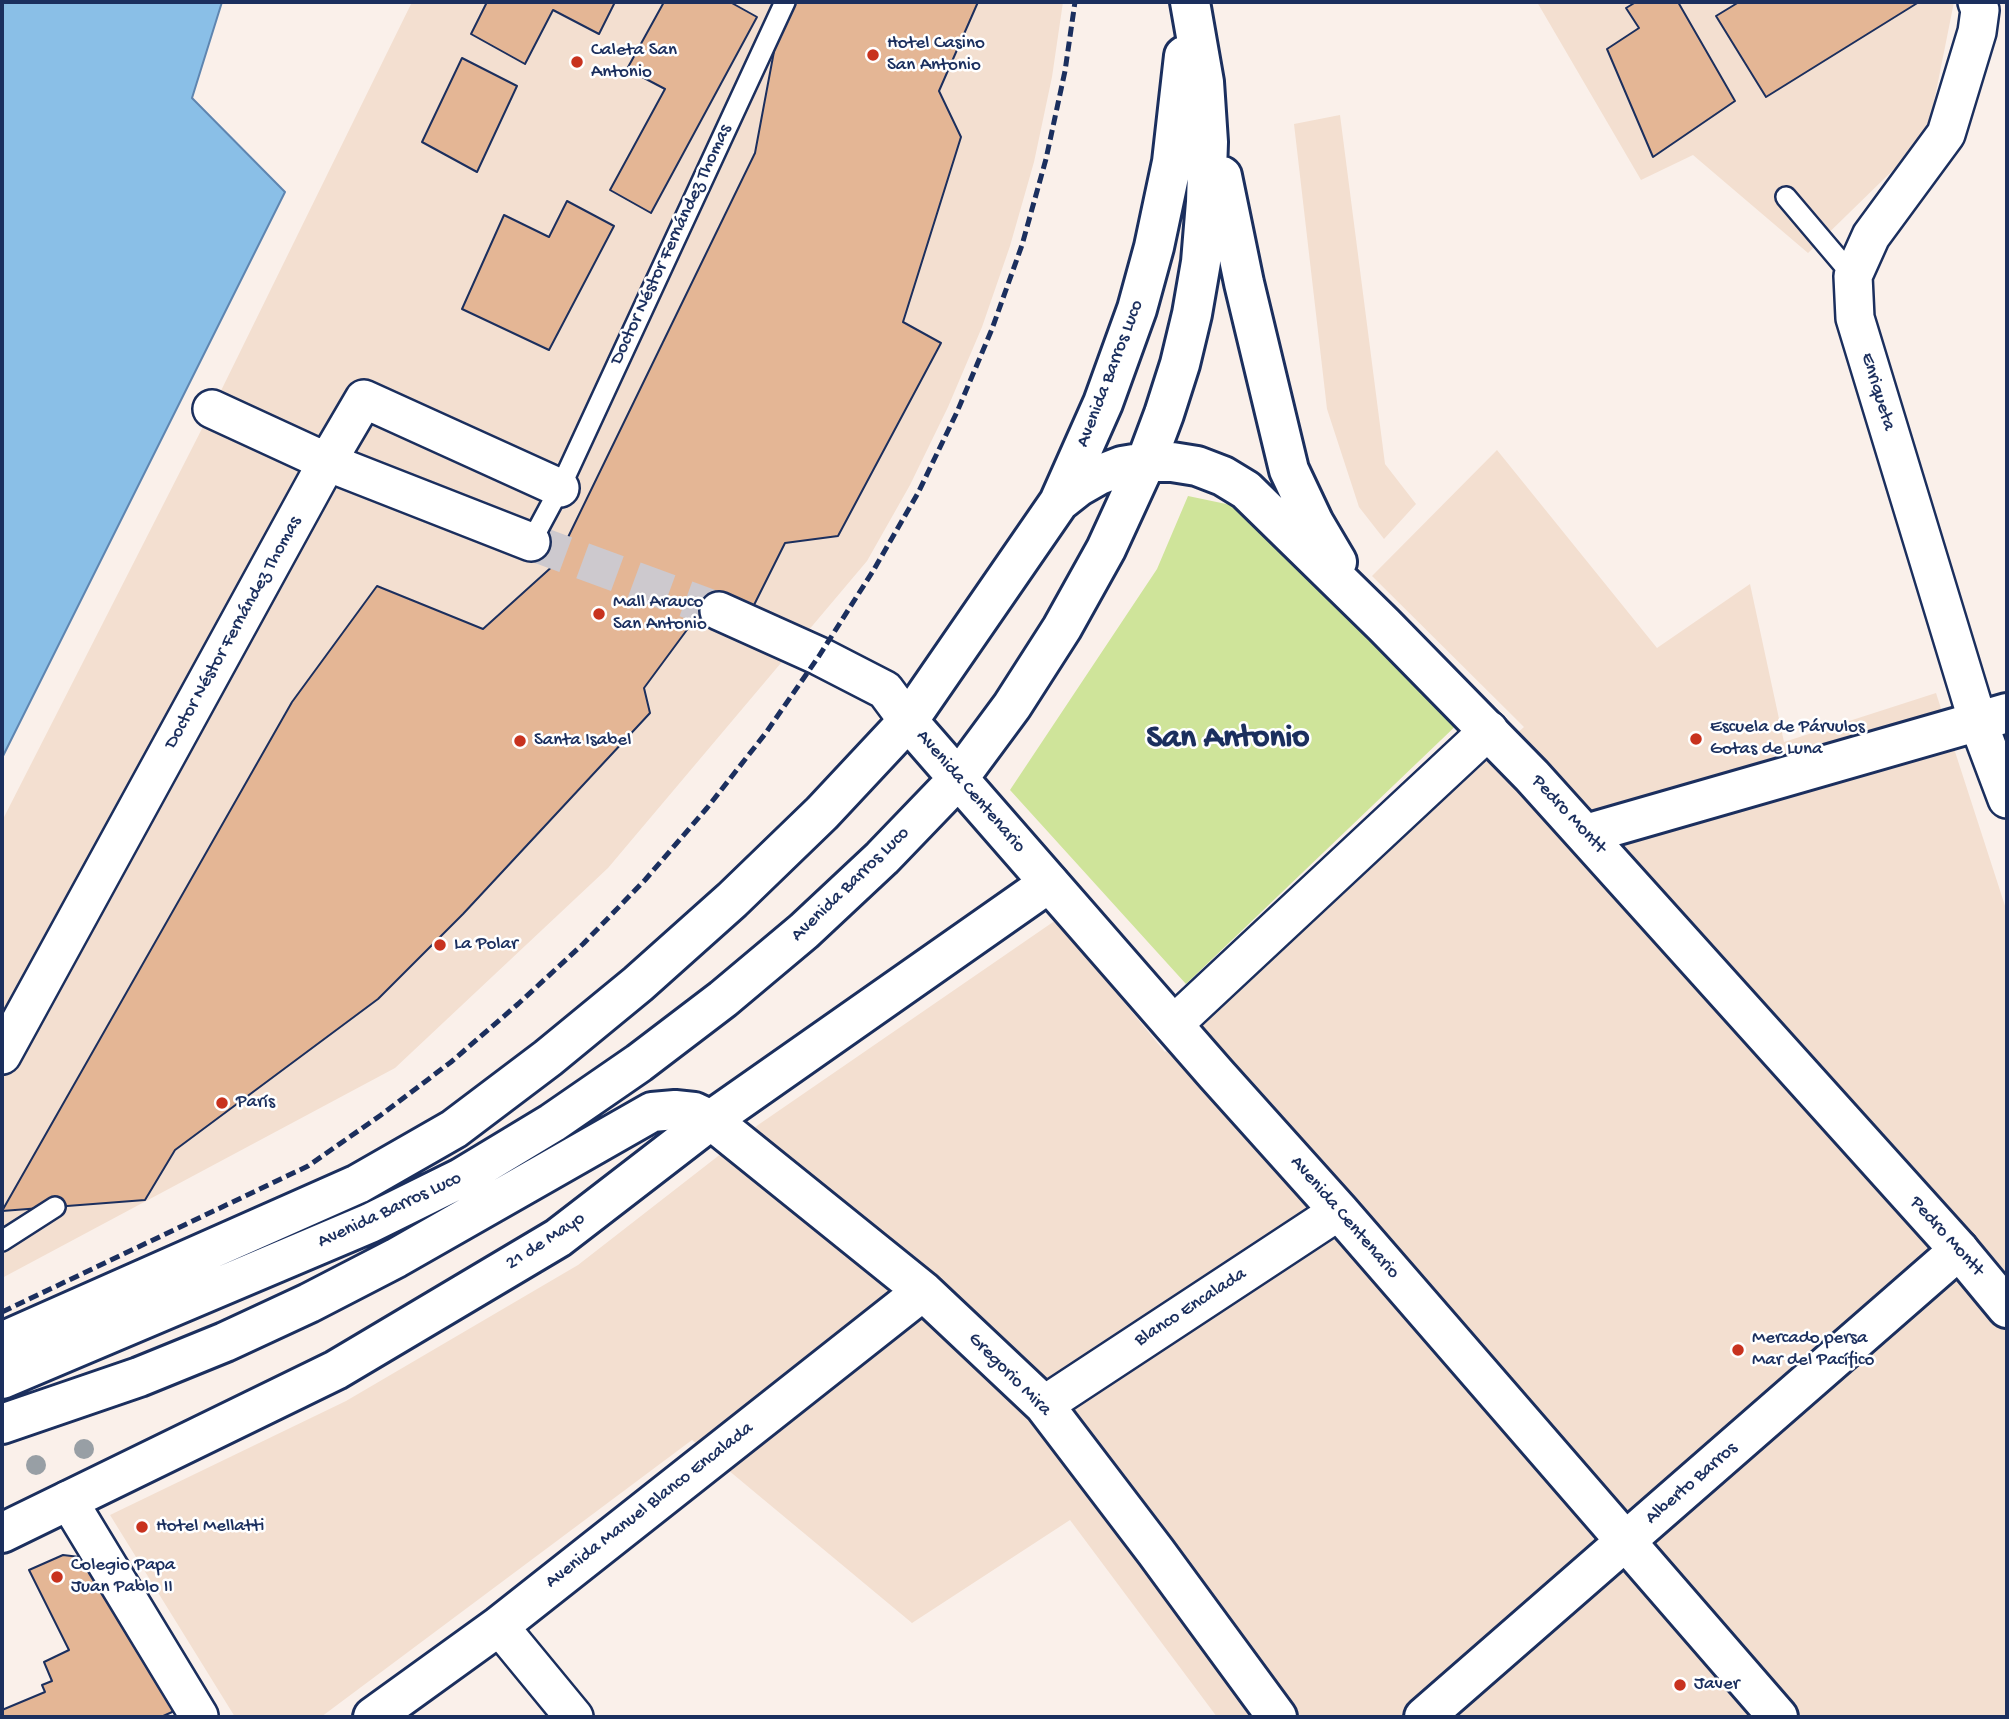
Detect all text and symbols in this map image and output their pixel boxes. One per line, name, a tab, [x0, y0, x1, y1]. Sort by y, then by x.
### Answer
place label: Hotel Casino San Antonio	[887, 33, 985, 77]
place label: Caleta San Antonio	[591, 40, 677, 84]
marker: Hotel Casino San Antonio	[865, 47, 881, 63]
marker: Caleta San Antonio	[569, 54, 585, 70]
street label: Doctor Néstor Fernández Thomas	[606, 121, 738, 369]
street label: Avenida Barros Luco	[1072, 297, 1150, 451]
street label: Enriqueta	[1854, 350, 1900, 434]
street label: Doctor Néstor Fernández Thomas	[160, 513, 308, 753]
place label: Mall Arauco San Antonio	[613, 592, 707, 636]
marker: Mall Arauco San Antonio	[591, 606, 607, 622]
place label: Escuela de Párvulos Gotas de Luna	[1710, 717, 1865, 761]
district label: San Antonio	[1147, 720, 1309, 760]
street label: Avenida Centenario	[910, 726, 1030, 858]
place label: Santa Isabel	[534, 730, 631, 752]
marker: Escuela de Párvulos Gotas de Luna	[1688, 731, 1704, 747]
marker: Santa Isabel	[512, 733, 528, 749]
street label: Pedro Montt	[1526, 771, 1610, 859]
street label: Avenida Barros Luco	[787, 823, 915, 947]
place label: La Polar	[454, 934, 518, 956]
marker: La Polar	[432, 937, 448, 953]
place label: París	[236, 1092, 275, 1114]
marker: París	[214, 1095, 230, 1111]
street label: Avenida Centenario	[1284, 1152, 1404, 1284]
street label: Avenida Barros Luco	[314, 1168, 466, 1254]
street label: Pedro Montt	[1904, 1192, 1988, 1282]
street label: 21 de Mayo	[502, 1208, 590, 1276]
street label: Blanco Encalada	[1131, 1263, 1251, 1353]
street label: Gregorio Mira	[962, 1328, 1056, 1422]
place label: Mercado persa Mar del Pacífico	[1752, 1328, 1874, 1372]
marker: Mercado persa Mar del Pacífico	[1730, 1342, 1746, 1358]
street label: Avenida Manuel Blanco Encalada	[542, 1418, 758, 1594]
street label: Alberto Barros	[1641, 1438, 1743, 1530]
place label: Hotel Mellatti	[156, 1516, 264, 1538]
marker: Hotel Mellatti	[134, 1519, 150, 1535]
place label: Colegio Papa Juan Pablo II	[71, 1555, 175, 1599]
marker: Colegio Papa Juan Pablo II	[49, 1569, 65, 1585]
place label: Javer	[1694, 1674, 1740, 1696]
marker: Javer	[1672, 1677, 1688, 1693]

